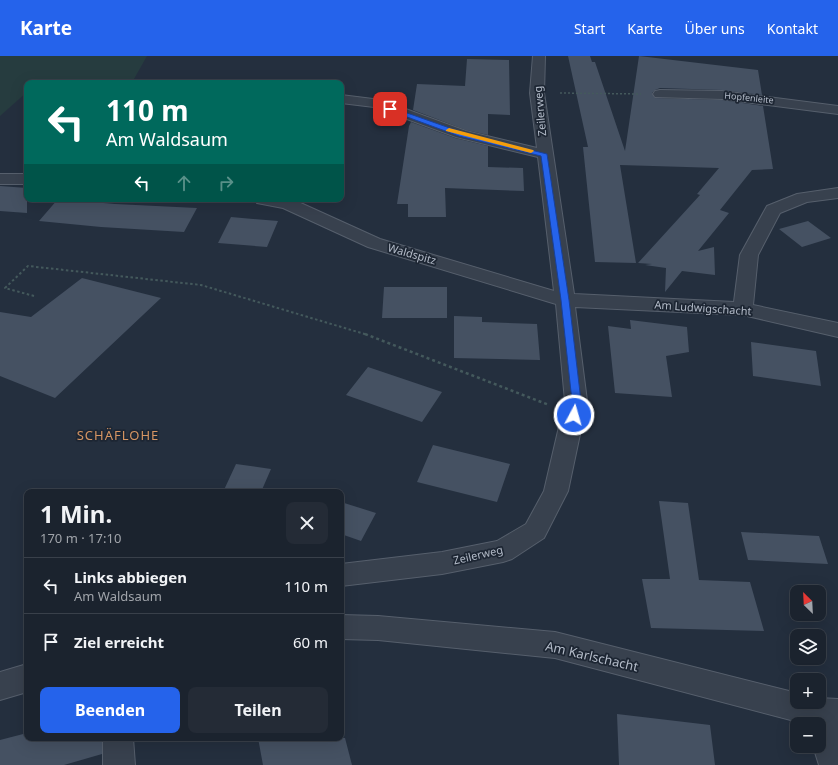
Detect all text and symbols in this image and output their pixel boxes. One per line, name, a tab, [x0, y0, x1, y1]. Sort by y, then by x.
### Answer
text: Karte	[20, 15, 72, 41]
text: Start	[574, 19, 605, 38]
text: Karte	[627, 19, 663, 38]
text: Über uns	[685, 19, 745, 38]
text: Kontakt	[767, 19, 818, 38]
street label: Zeilerweg	[530, 85, 549, 137]
street label: Hopfenleite	[724, 88, 774, 107]
text: 110 m	[106, 91, 189, 129]
pin	[373, 92, 407, 126]
icon: left	[40, 96, 92, 148]
icon: arrive	[379, 98, 401, 120]
text: Am Waldsaum	[106, 127, 228, 151]
icon: left	[131, 172, 153, 194]
icon: ahead	[173, 172, 195, 194]
icon: right	[215, 172, 237, 194]
street label: Waldspitz	[386, 239, 438, 268]
street label: Am Ludwigschacht	[654, 297, 752, 318]
position arrow	[553, 394, 595, 436]
district label: SCHÄFLOHE	[77, 426, 159, 444]
text: 1 Min.	[40, 497, 112, 530]
button: close	[286, 502, 328, 544]
text: 170 m · 17:10	[40, 529, 121, 547]
street label: Zeilerweg	[452, 542, 504, 568]
text: Links abbiegen	[74, 567, 187, 587]
icon: left	[40, 575, 62, 597]
text: 110 m	[284, 576, 328, 596]
north arrow	[790, 585, 826, 621]
map controls	[790, 585, 826, 753]
text: Am Waldsaum	[74, 587, 162, 605]
button: layers	[790, 629, 826, 665]
icon: arrive	[40, 631, 62, 653]
text: Ziel erreicht	[74, 632, 164, 652]
text: 60 m	[293, 632, 328, 652]
street label: Am Karlschacht	[544, 637, 640, 675]
button: +	[790, 673, 826, 709]
button: Beenden	[40, 687, 180, 733]
button: Teilen	[188, 687, 328, 733]
button: −	[790, 717, 826, 753]

